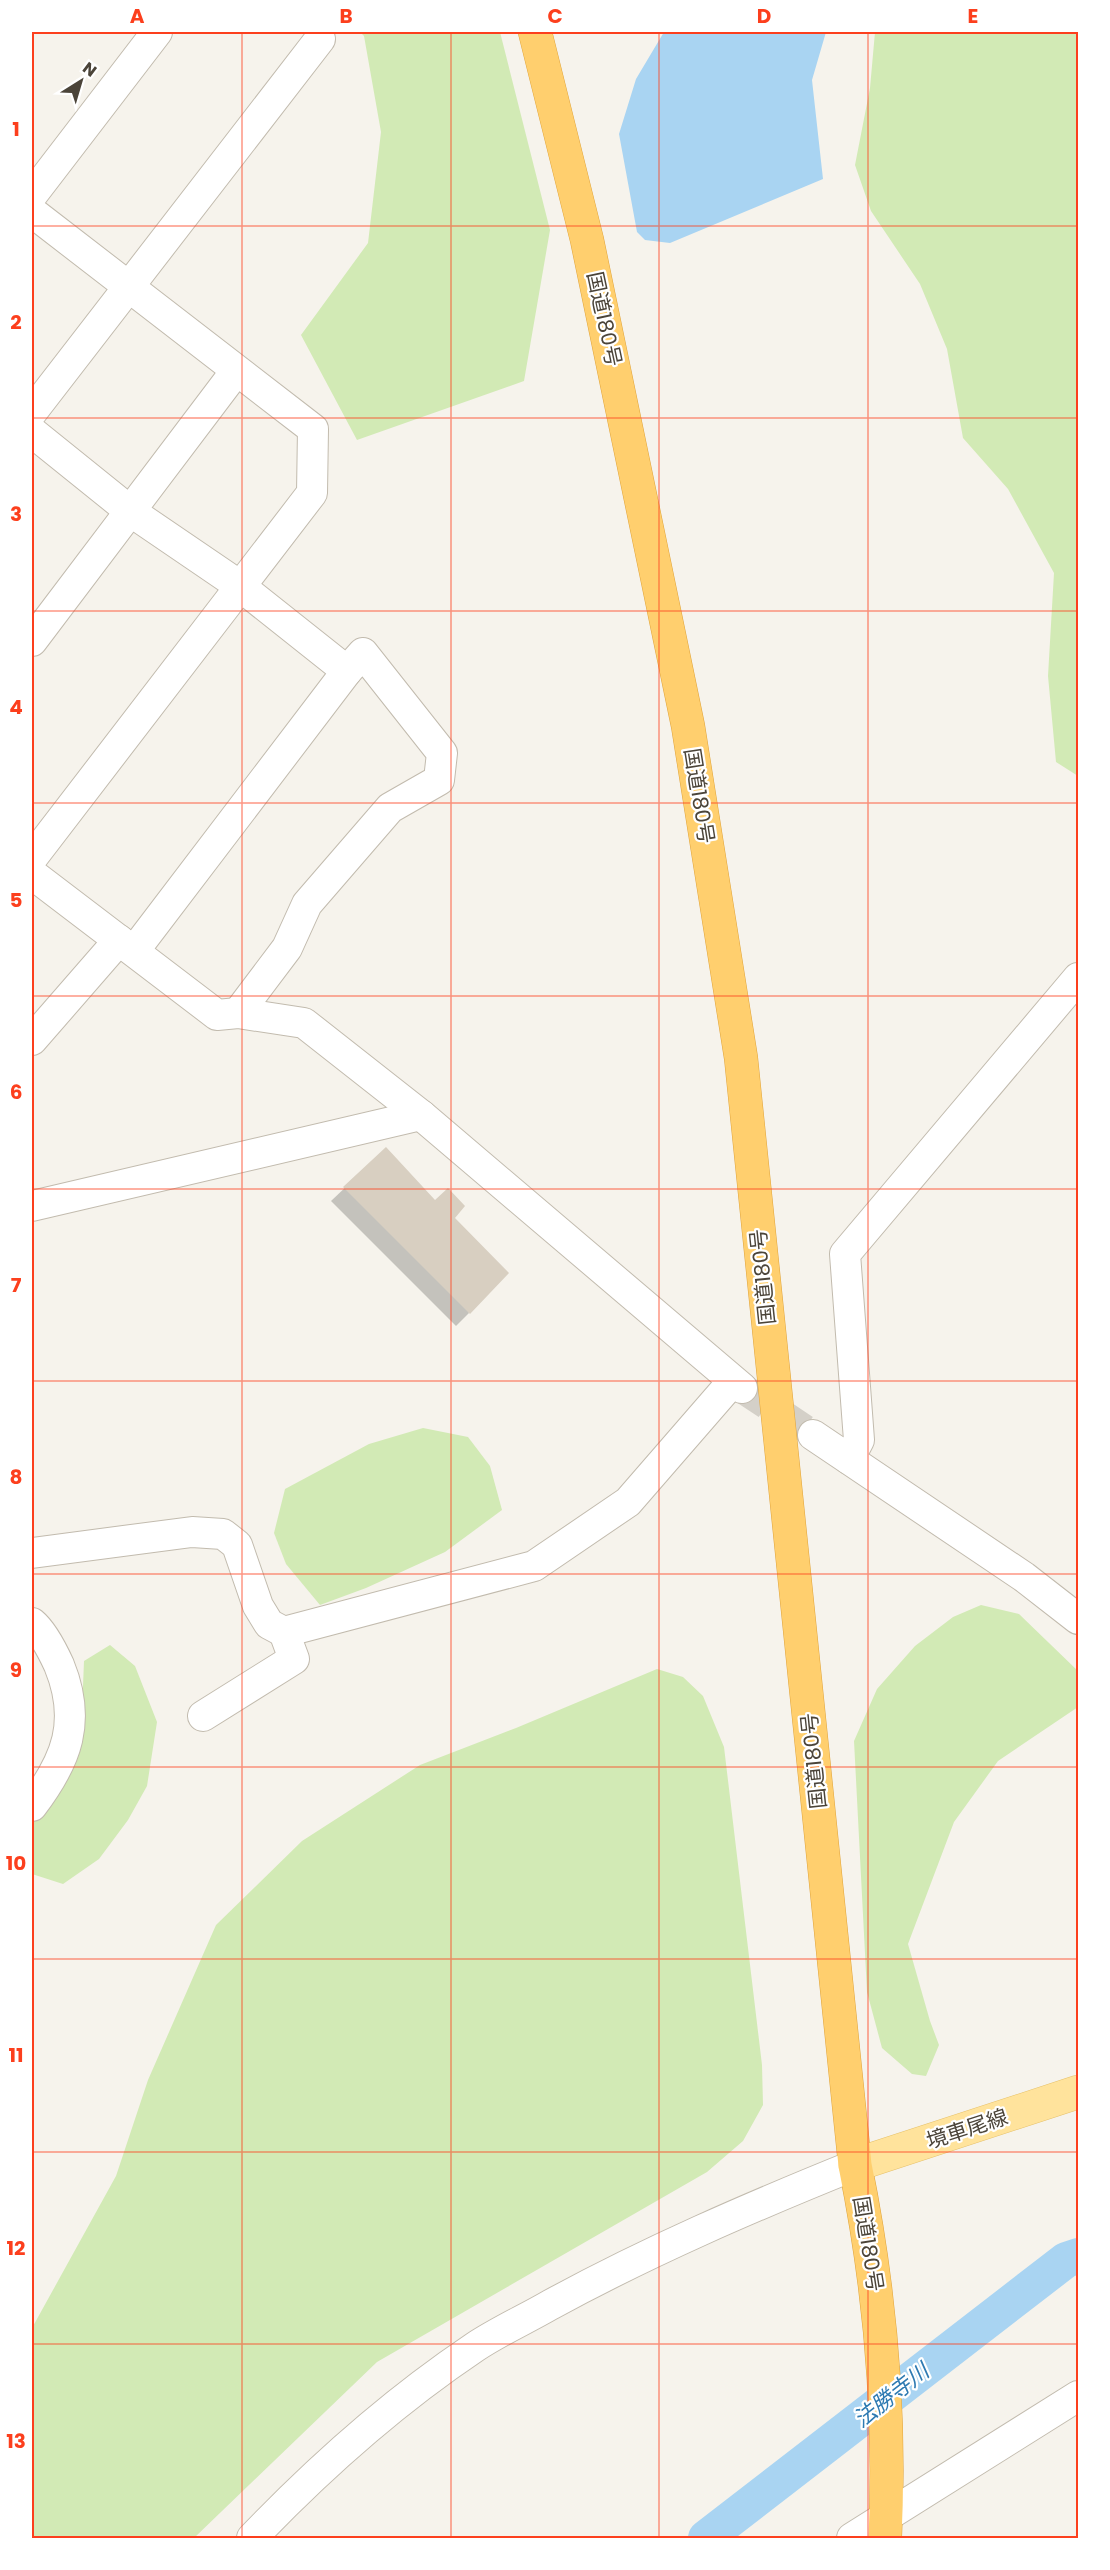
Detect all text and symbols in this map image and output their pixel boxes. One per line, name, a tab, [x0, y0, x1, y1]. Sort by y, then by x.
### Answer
text: A	[130, 2, 145, 30]
text: B	[339, 2, 353, 30]
text: C	[547, 2, 563, 30]
text: D	[757, 2, 771, 30]
text: E	[968, 2, 978, 30]
north arrow	[51, 51, 111, 111]
text: N	[78, 57, 101, 82]
text: 1	[12, 115, 20, 143]
street label: 国道180号	[580, 269, 629, 369]
text: 2	[10, 308, 22, 336]
text: 3	[10, 500, 22, 528]
text: 4	[9, 693, 23, 721]
street label: 国道180号	[678, 746, 721, 846]
text: 5	[10, 886, 23, 914]
text: 6	[10, 1078, 22, 1106]
street label: 国道180号	[743, 1228, 782, 1326]
text: 7	[11, 1271, 22, 1299]
text: 8	[10, 1463, 22, 1491]
text: 9	[10, 1656, 22, 1684]
street label: 国道180号	[794, 1712, 833, 1810]
text: 10	[6, 1849, 26, 1877]
text: 11	[8, 2041, 24, 2069]
street label: 境車尾線	[922, 2102, 1011, 2155]
street label: 国道180号	[847, 2194, 890, 2294]
text: 12	[7, 2234, 25, 2262]
water label: 法勝寺川	[847, 2355, 937, 2435]
text: 13	[6, 2427, 26, 2455]

